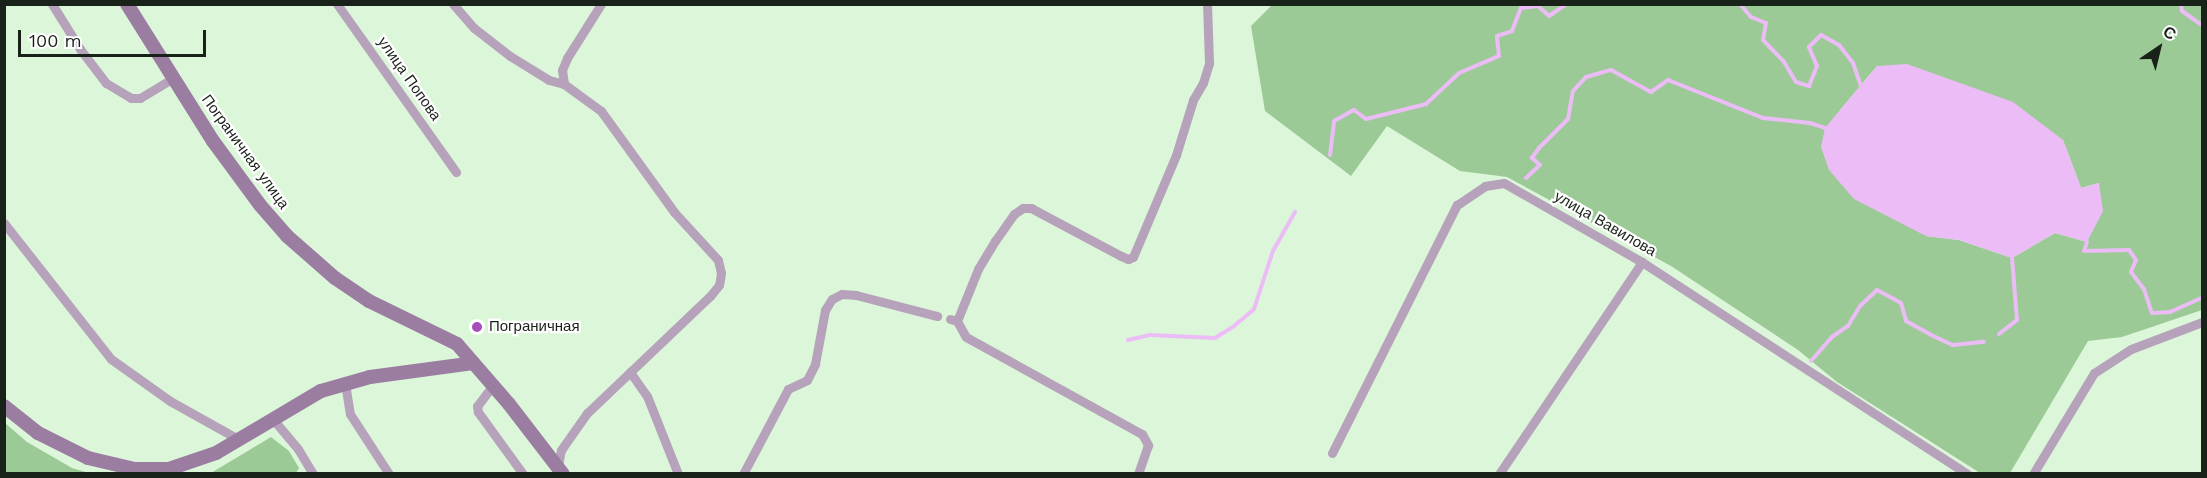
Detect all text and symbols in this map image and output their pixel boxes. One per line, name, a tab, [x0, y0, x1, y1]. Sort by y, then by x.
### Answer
scale bar	[21, 18, 208, 56]
north arrow	[2129, 18, 2189, 78]
text: С	[2159, 22, 2180, 44]
text: 100 m	[29, 30, 82, 51]
street label: улица Попова	[373, 34, 445, 124]
street label: Пограничная улица	[197, 91, 293, 213]
street label: улица Вавилова	[1551, 188, 1659, 260]
place label: Пограничная	[489, 318, 580, 336]
marker: Пограничная	[470, 320, 484, 334]

